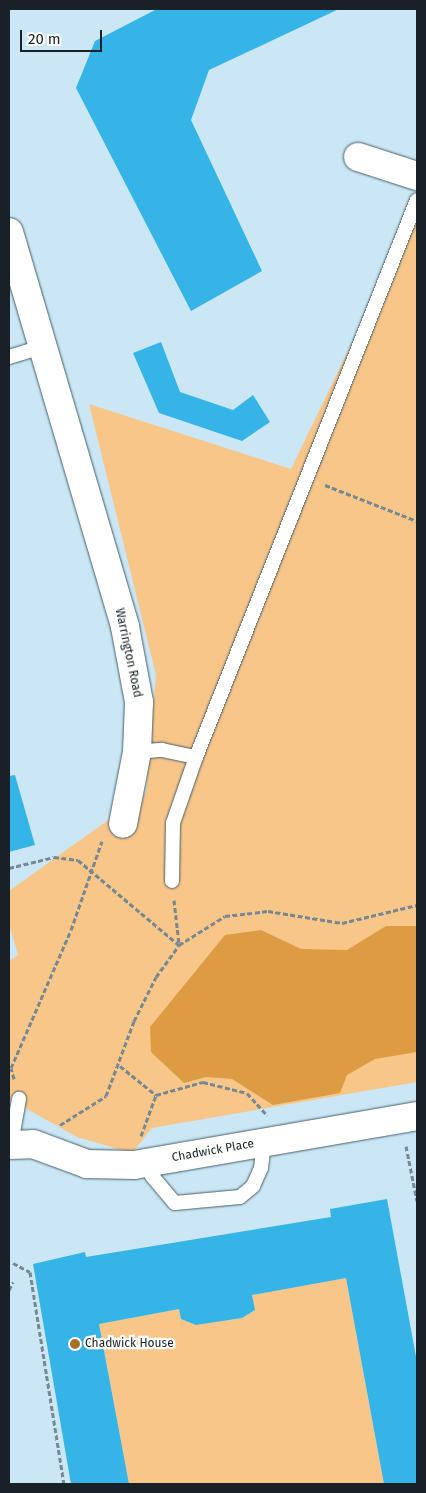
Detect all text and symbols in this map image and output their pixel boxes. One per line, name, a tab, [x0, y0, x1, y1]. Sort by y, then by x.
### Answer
scale bar	[22, 20, 105, 52]
text: 20 m	[28, 30, 61, 48]
street label: Warrington Road	[111, 607, 145, 699]
street label: Chadwick Place	[171, 1137, 255, 1165]
place label: Chadwick House	[85, 1337, 174, 1351]
marker: Chadwick House	[69, 1338, 81, 1350]

